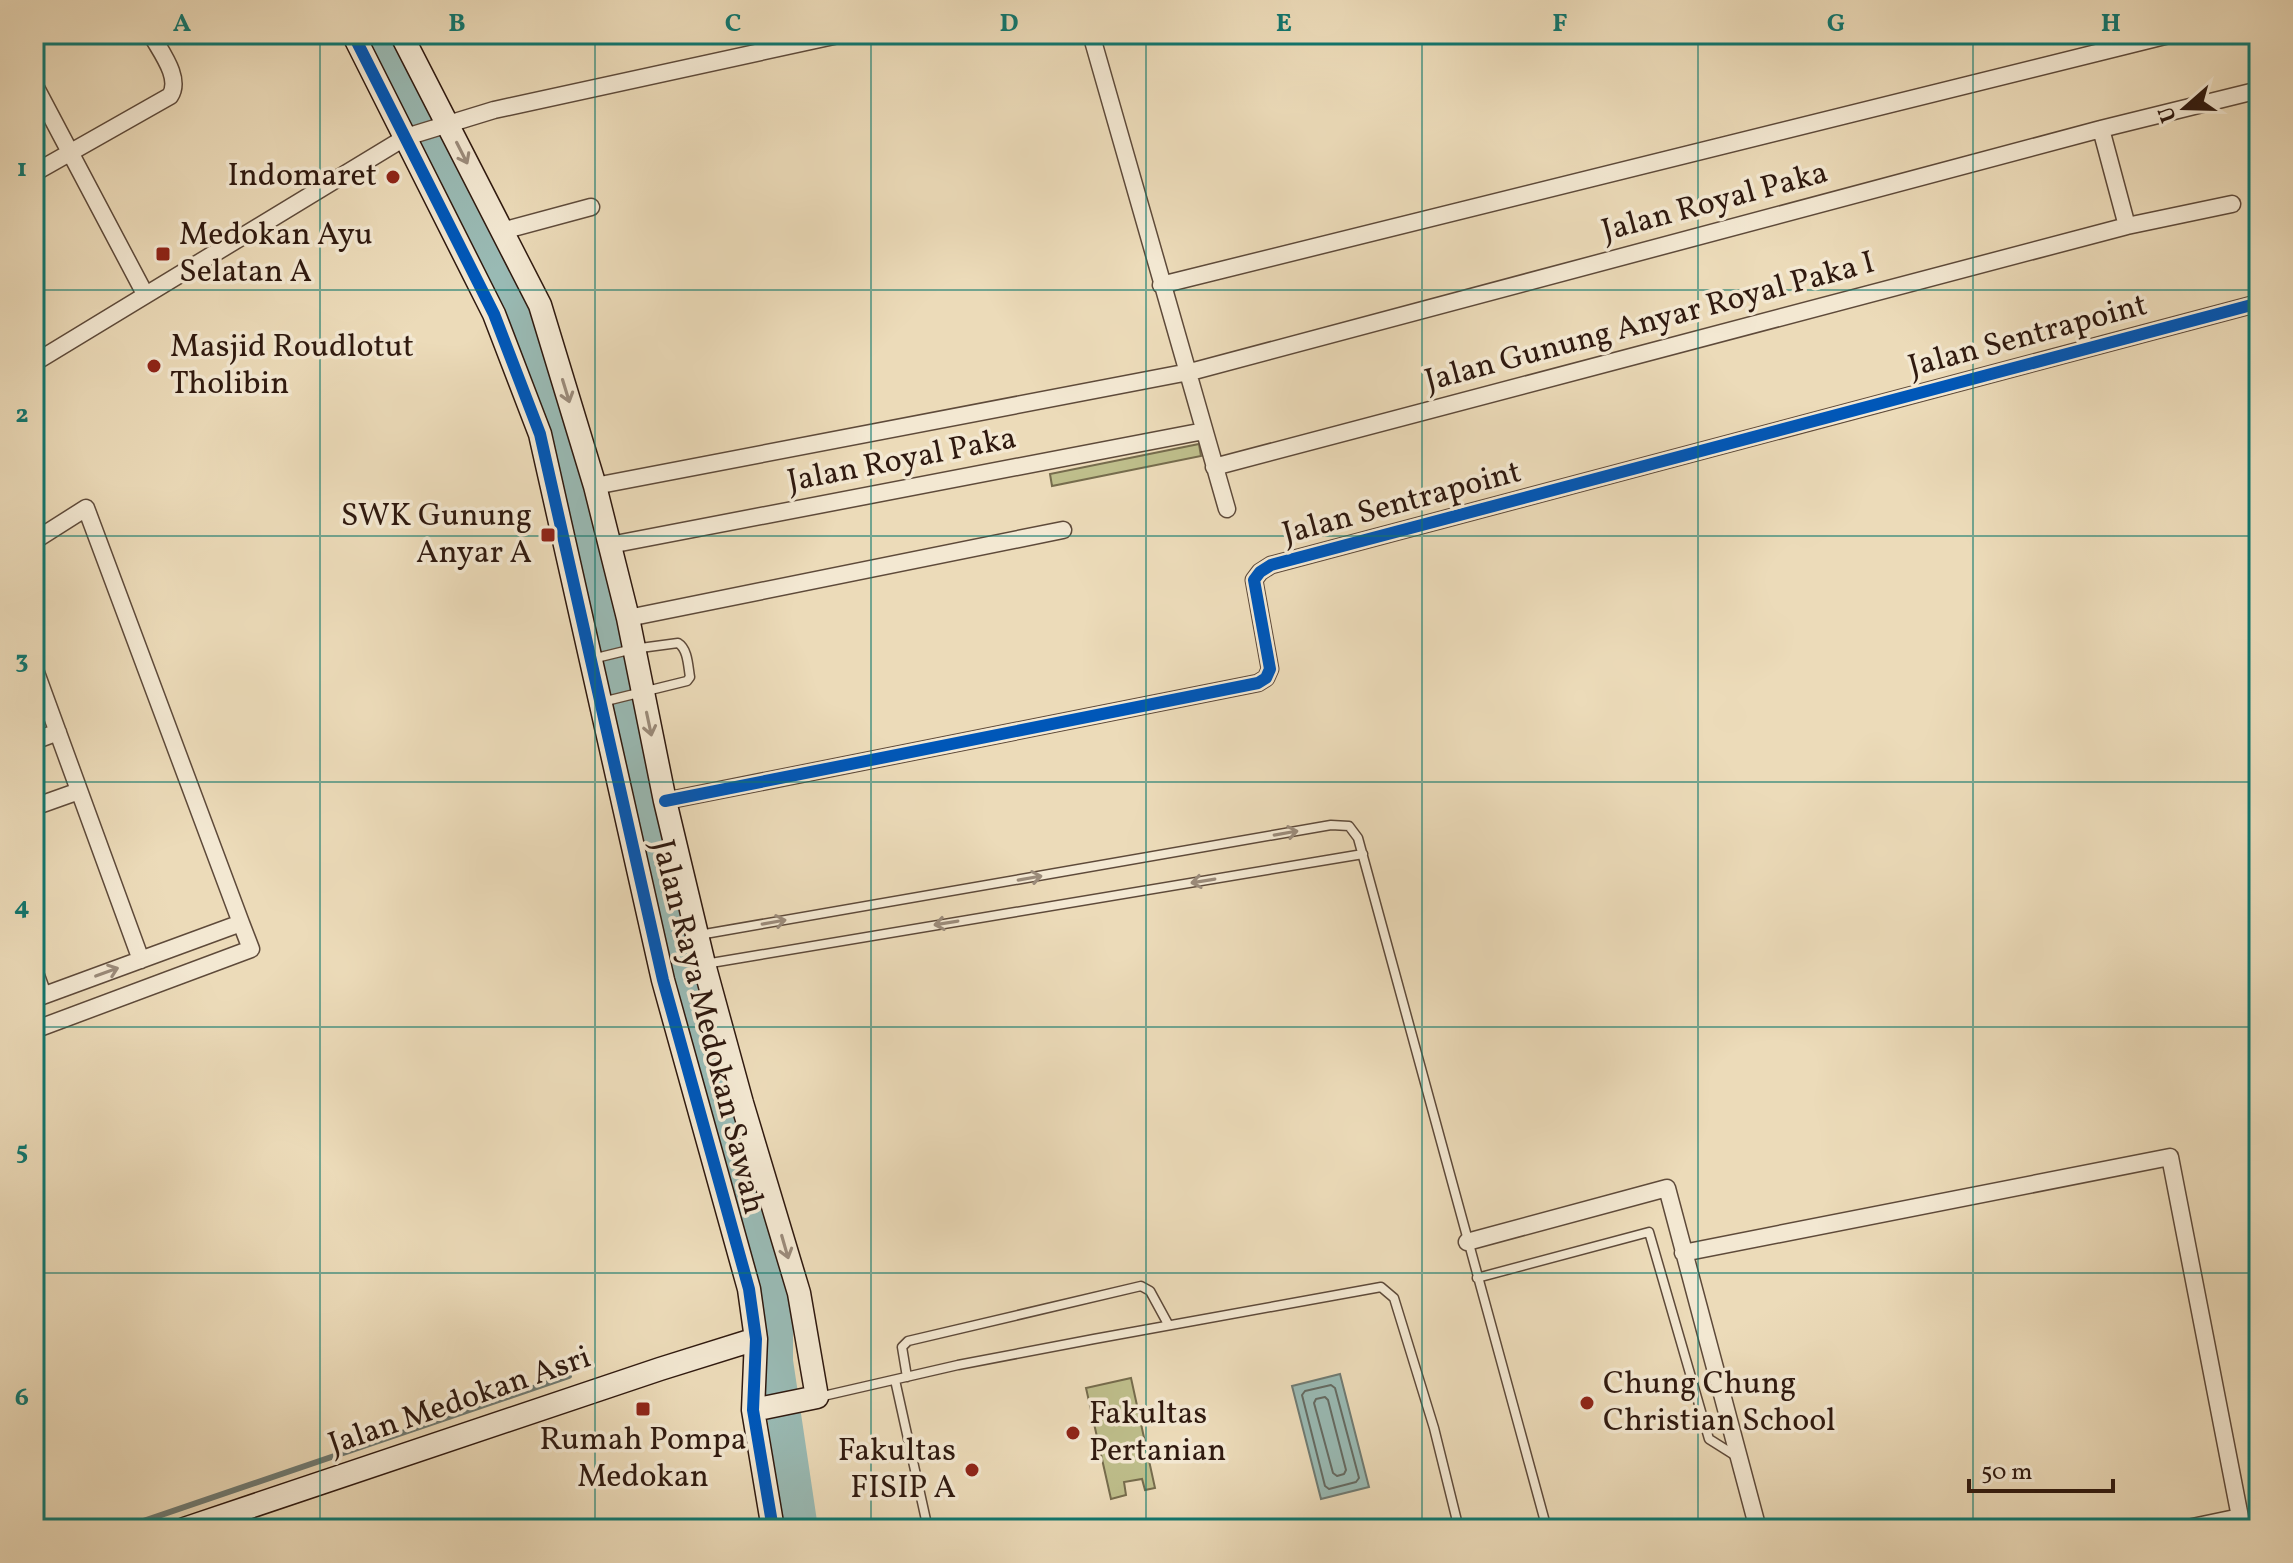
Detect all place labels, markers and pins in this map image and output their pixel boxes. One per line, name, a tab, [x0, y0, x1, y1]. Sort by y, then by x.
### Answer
place label: Indomaret	[227, 155, 377, 199]
marker: Indomaret	[384, 168, 402, 186]
place label: Medokan Ayu Selatan A	[179, 214, 373, 295]
marker: Medokan Ayu Selatan A	[154, 245, 172, 263]
place label: Masjid Roudlotut Tholibin	[170, 326, 414, 407]
marker: Masjid Roudlotut Tholibin	[145, 357, 163, 375]
place label: SWK Gunung Anyar A	[341, 495, 532, 576]
marker: SWK Gunung Anyar A	[539, 526, 557, 544]
place label: Chung Chung Christian School	[1603, 1363, 1836, 1444]
place label: Fakultas Pertanian	[1089, 1393, 1226, 1474]
marker: Chung Chung Christian School	[1578, 1394, 1596, 1412]
marker: Rumah Pompa Medokan	[634, 1400, 652, 1418]
place label: Rumah Pompa Medokan	[539, 1419, 747, 1500]
marker: Fakultas Pertanian	[1064, 1424, 1082, 1442]
place label: Fakultas FISIP A	[838, 1430, 956, 1511]
marker: Fakultas FISIP A	[963, 1461, 981, 1479]

